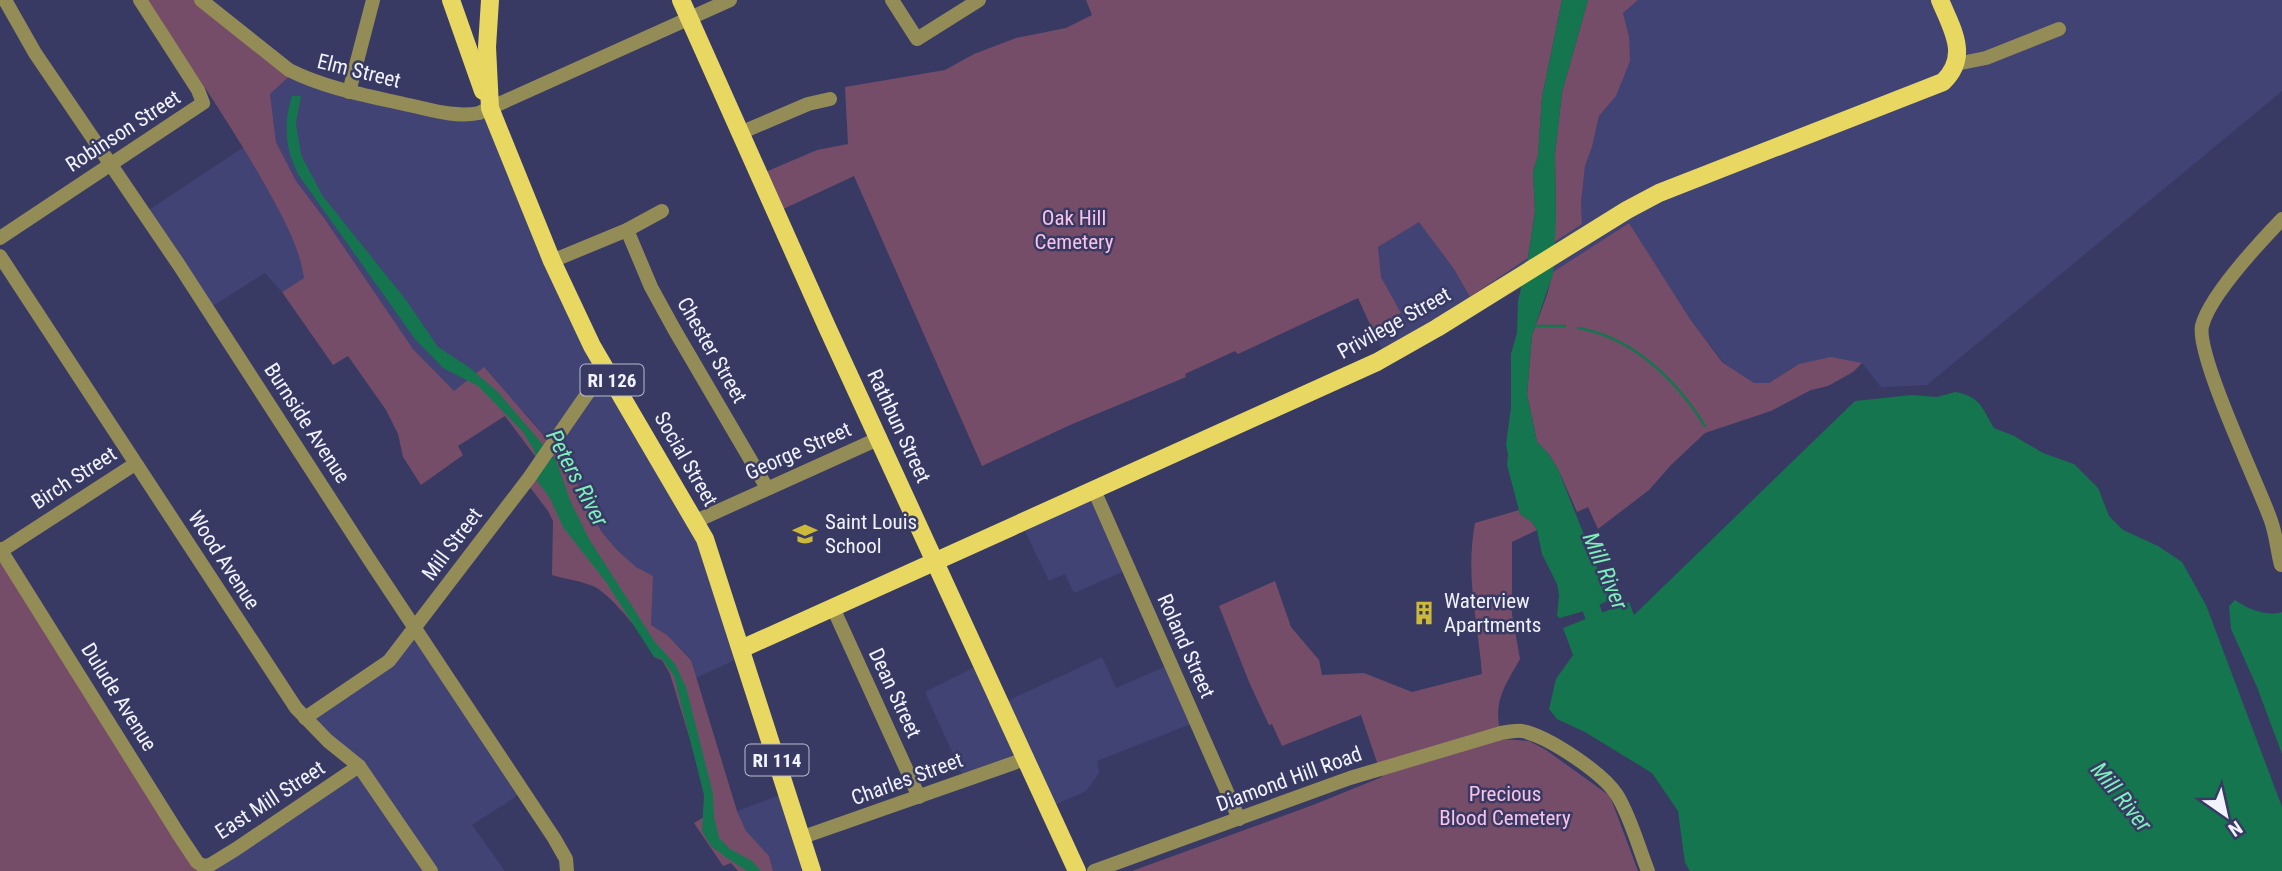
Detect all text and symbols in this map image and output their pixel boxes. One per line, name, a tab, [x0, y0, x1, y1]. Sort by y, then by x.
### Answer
street label: Elm Street	[315, 49, 403, 93]
street label: Robinson Street	[61, 85, 185, 177]
park label: Oak Hill Cemetery	[1035, 206, 1114, 254]
street label: Privilege Street	[1333, 282, 1455, 364]
street label: Chester Street	[672, 293, 752, 407]
street label: Burnside Avenue	[259, 359, 355, 488]
road number: RI 126	[580, 364, 644, 396]
street label: Rathbun Street	[862, 366, 936, 486]
street label: Social Street	[649, 408, 723, 510]
street label: George Street	[741, 417, 855, 485]
water label: Peters River	[540, 425, 614, 532]
street label: Birch Street	[27, 442, 121, 514]
street label: Mill Street	[417, 503, 487, 585]
street label: Wood Avenue	[183, 506, 265, 614]
place label: Saint Louis School	[825, 510, 917, 558]
school or university icon: Saint Louis School	[791, 520, 819, 548]
water label: Mill River	[1577, 528, 1634, 615]
place label: Waterview Apartments	[1444, 589, 1541, 637]
street label: Roland Street	[1152, 590, 1220, 702]
building icon: Waterview Apartments	[1410, 599, 1438, 627]
street label: Dulude Avenue	[76, 639, 162, 755]
street label: Dean Street	[864, 644, 926, 742]
street label: Diamond Hill Road	[1213, 742, 1365, 816]
road number: RI 114	[746, 744, 808, 776]
street label: Charles Street	[848, 748, 966, 810]
street label: East Mill Street	[211, 756, 329, 844]
water label: Mill River	[2085, 757, 2158, 838]
north arrow	[2191, 780, 2261, 850]
park label: Precious Blood Cemetery	[1439, 782, 1571, 830]
text: N	[2224, 816, 2246, 841]

